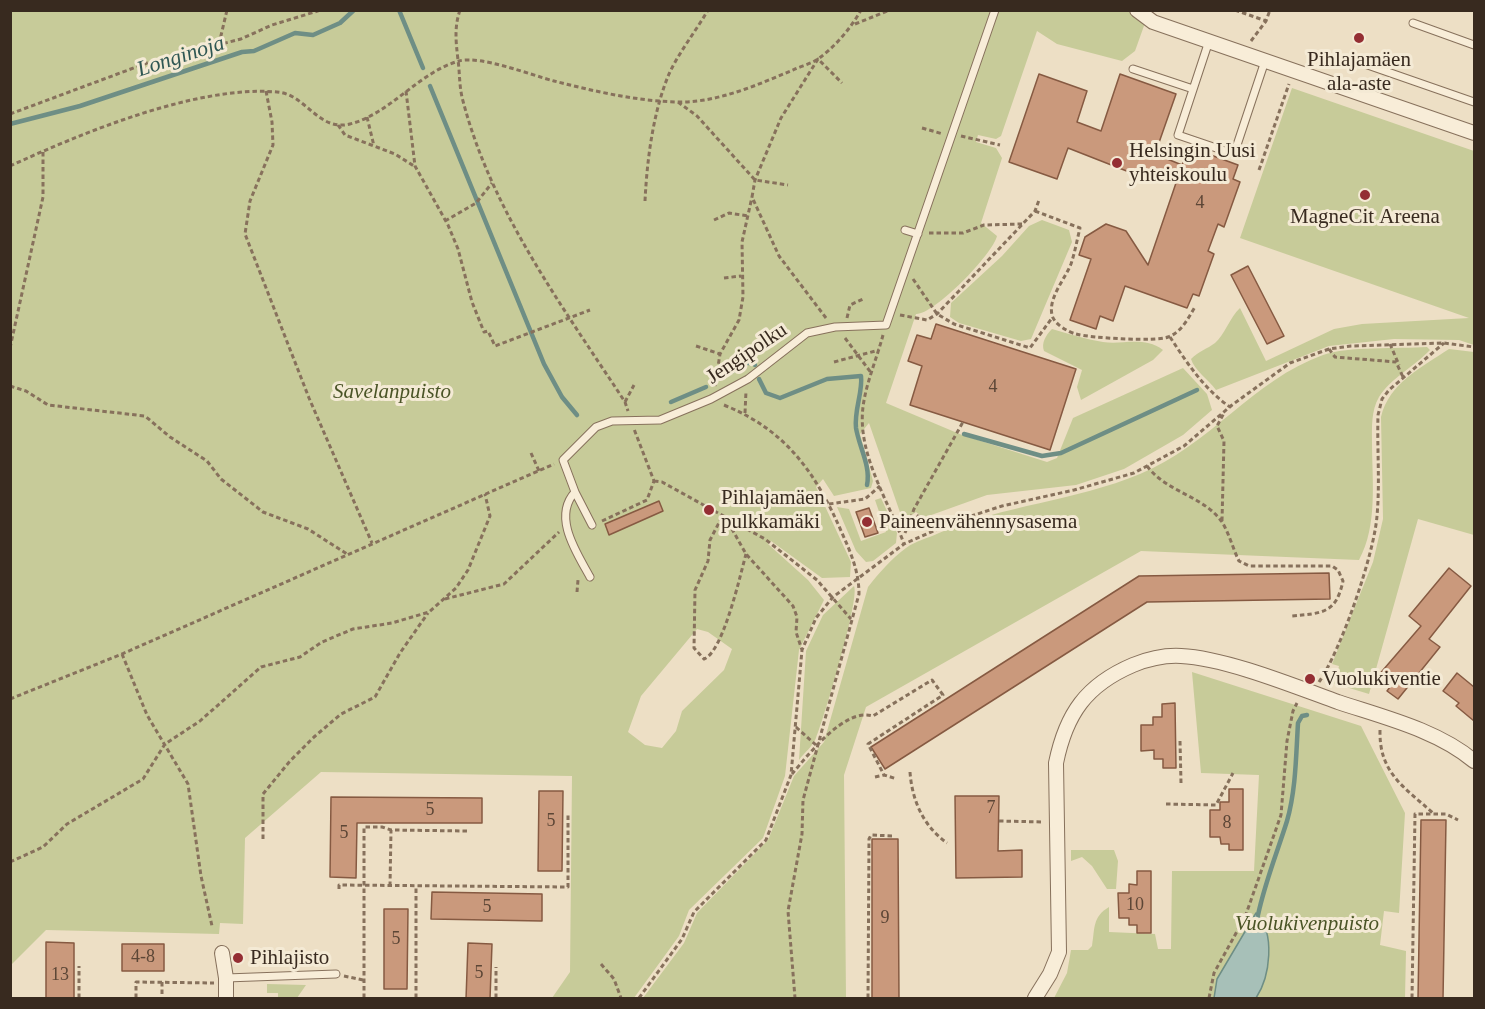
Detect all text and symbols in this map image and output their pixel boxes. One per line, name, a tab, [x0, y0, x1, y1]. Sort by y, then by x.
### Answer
water label: Longinoja	[134, 30, 228, 84]
marker: Pihlajamäen ala-aste	[1352, 31, 1366, 45]
place label: Pihlajamäen ala-aste	[1307, 47, 1411, 97]
place label: Helsingin Uusi yhteiskoulu	[1129, 138, 1256, 188]
marker: Helsingin Uusi yhteiskoulu	[1110, 156, 1124, 170]
marker: MagneCit Areena	[1358, 188, 1372, 202]
house number: 4	[1196, 192, 1204, 214]
place label: MagneCit Areena	[1290, 204, 1440, 230]
street label: Jengipolku	[702, 318, 792, 390]
house number: 4	[988, 376, 998, 398]
park label: Savelanpuisto	[333, 379, 451, 405]
place label: Pihlajamäen pulkkamäki	[721, 485, 825, 535]
marker: Pihlajamäen pulkkamäki	[702, 503, 716, 517]
place label: Paineenvähennysasema	[879, 509, 1077, 535]
marker: Paineenvähennysasema	[860, 515, 874, 529]
place label: Vuolukiventie	[1322, 666, 1441, 692]
marker: Vuolukiventie	[1303, 672, 1317, 686]
house number: 7	[986, 797, 996, 819]
house number: 5	[426, 799, 434, 821]
house number: 5	[546, 810, 556, 832]
house number: 8	[1222, 812, 1232, 834]
house number: 5	[340, 822, 348, 844]
house number: 10	[1126, 894, 1144, 916]
house number: 5	[482, 896, 492, 918]
house number: 9	[880, 907, 890, 929]
park label: Vuolukivenpuisto	[1235, 911, 1379, 937]
house number: 5	[392, 928, 400, 950]
place label: Pihlajisto	[250, 945, 329, 971]
house number: 4-8	[131, 946, 155, 968]
marker: Pihlajisto	[231, 951, 245, 965]
house number: 5	[474, 962, 484, 984]
house number: 13	[51, 964, 69, 986]

